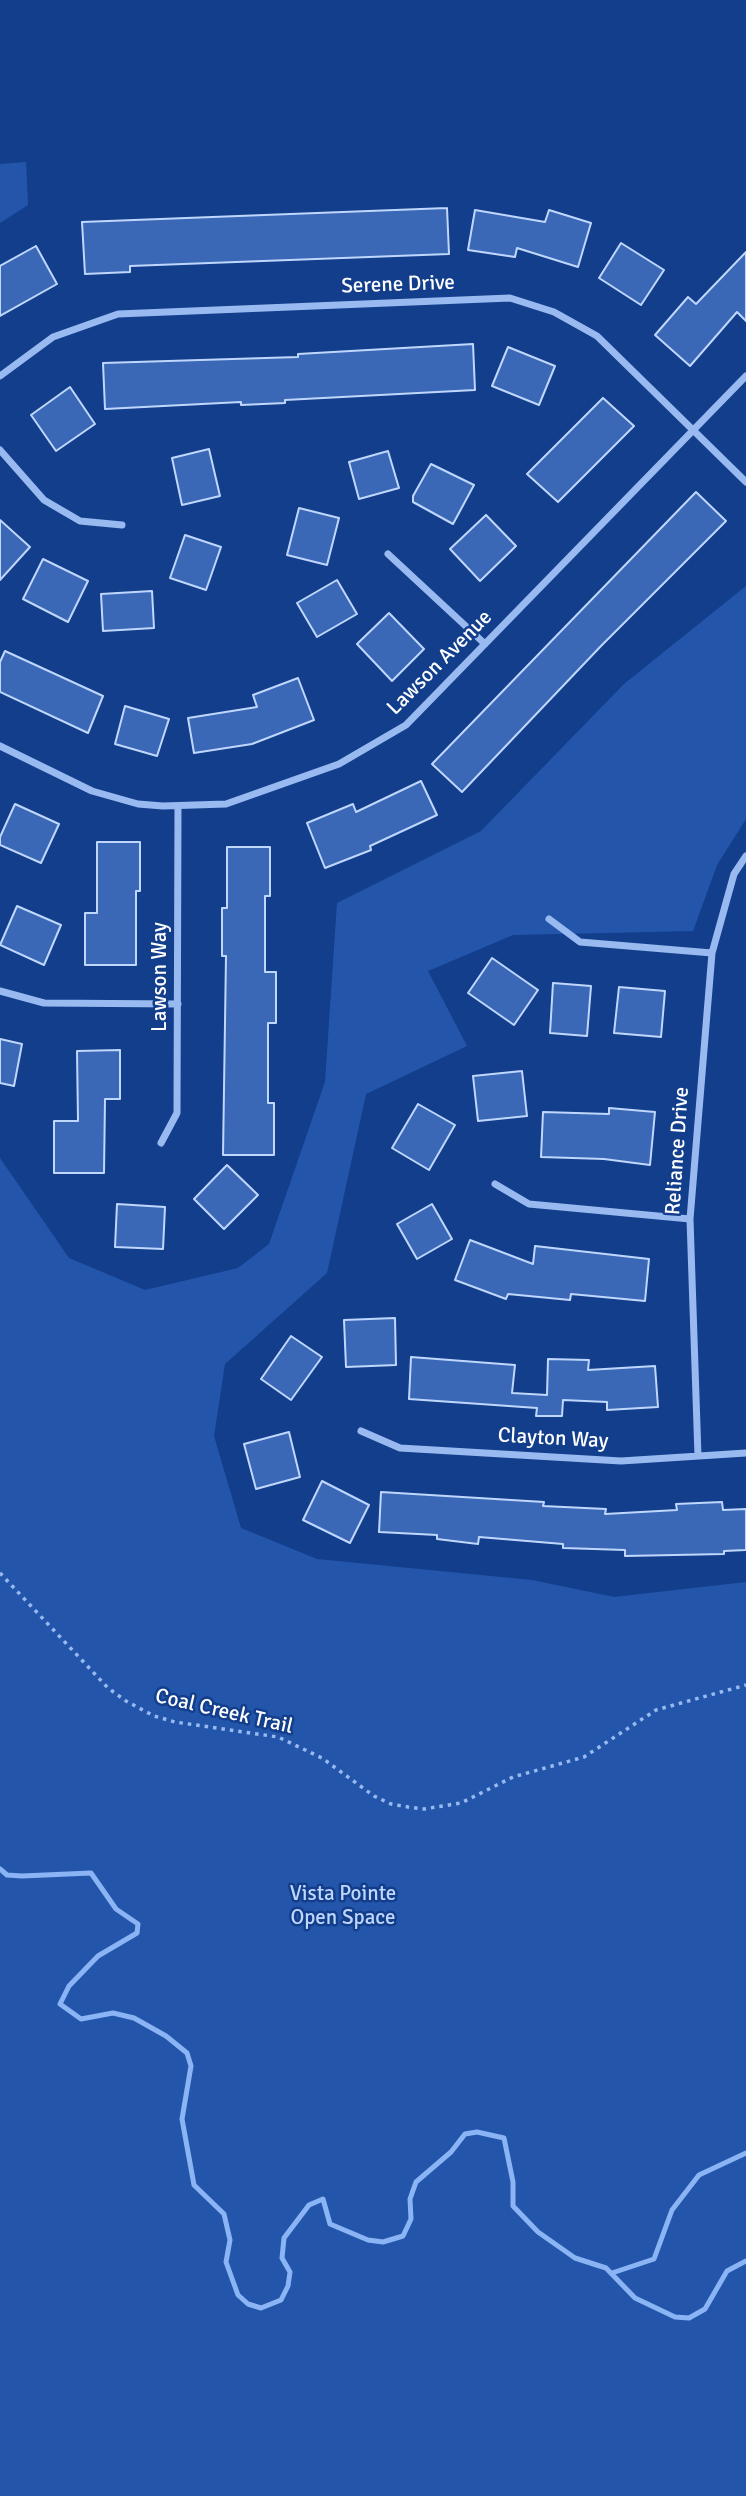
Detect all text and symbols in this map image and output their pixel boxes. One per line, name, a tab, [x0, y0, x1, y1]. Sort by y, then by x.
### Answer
street label: Serene Drive	[341, 270, 455, 300]
street label: Lawson Avenue	[382, 605, 498, 721]
street label: Lawson Way	[147, 922, 173, 1032]
street label: Reliance Drive	[661, 1086, 695, 1216]
street label: Clayton Way	[497, 1424, 609, 1454]
street label: Coal Creek Trail	[153, 1684, 295, 1740]
park label: Vista Pointe Open Space	[290, 1881, 396, 1931]

